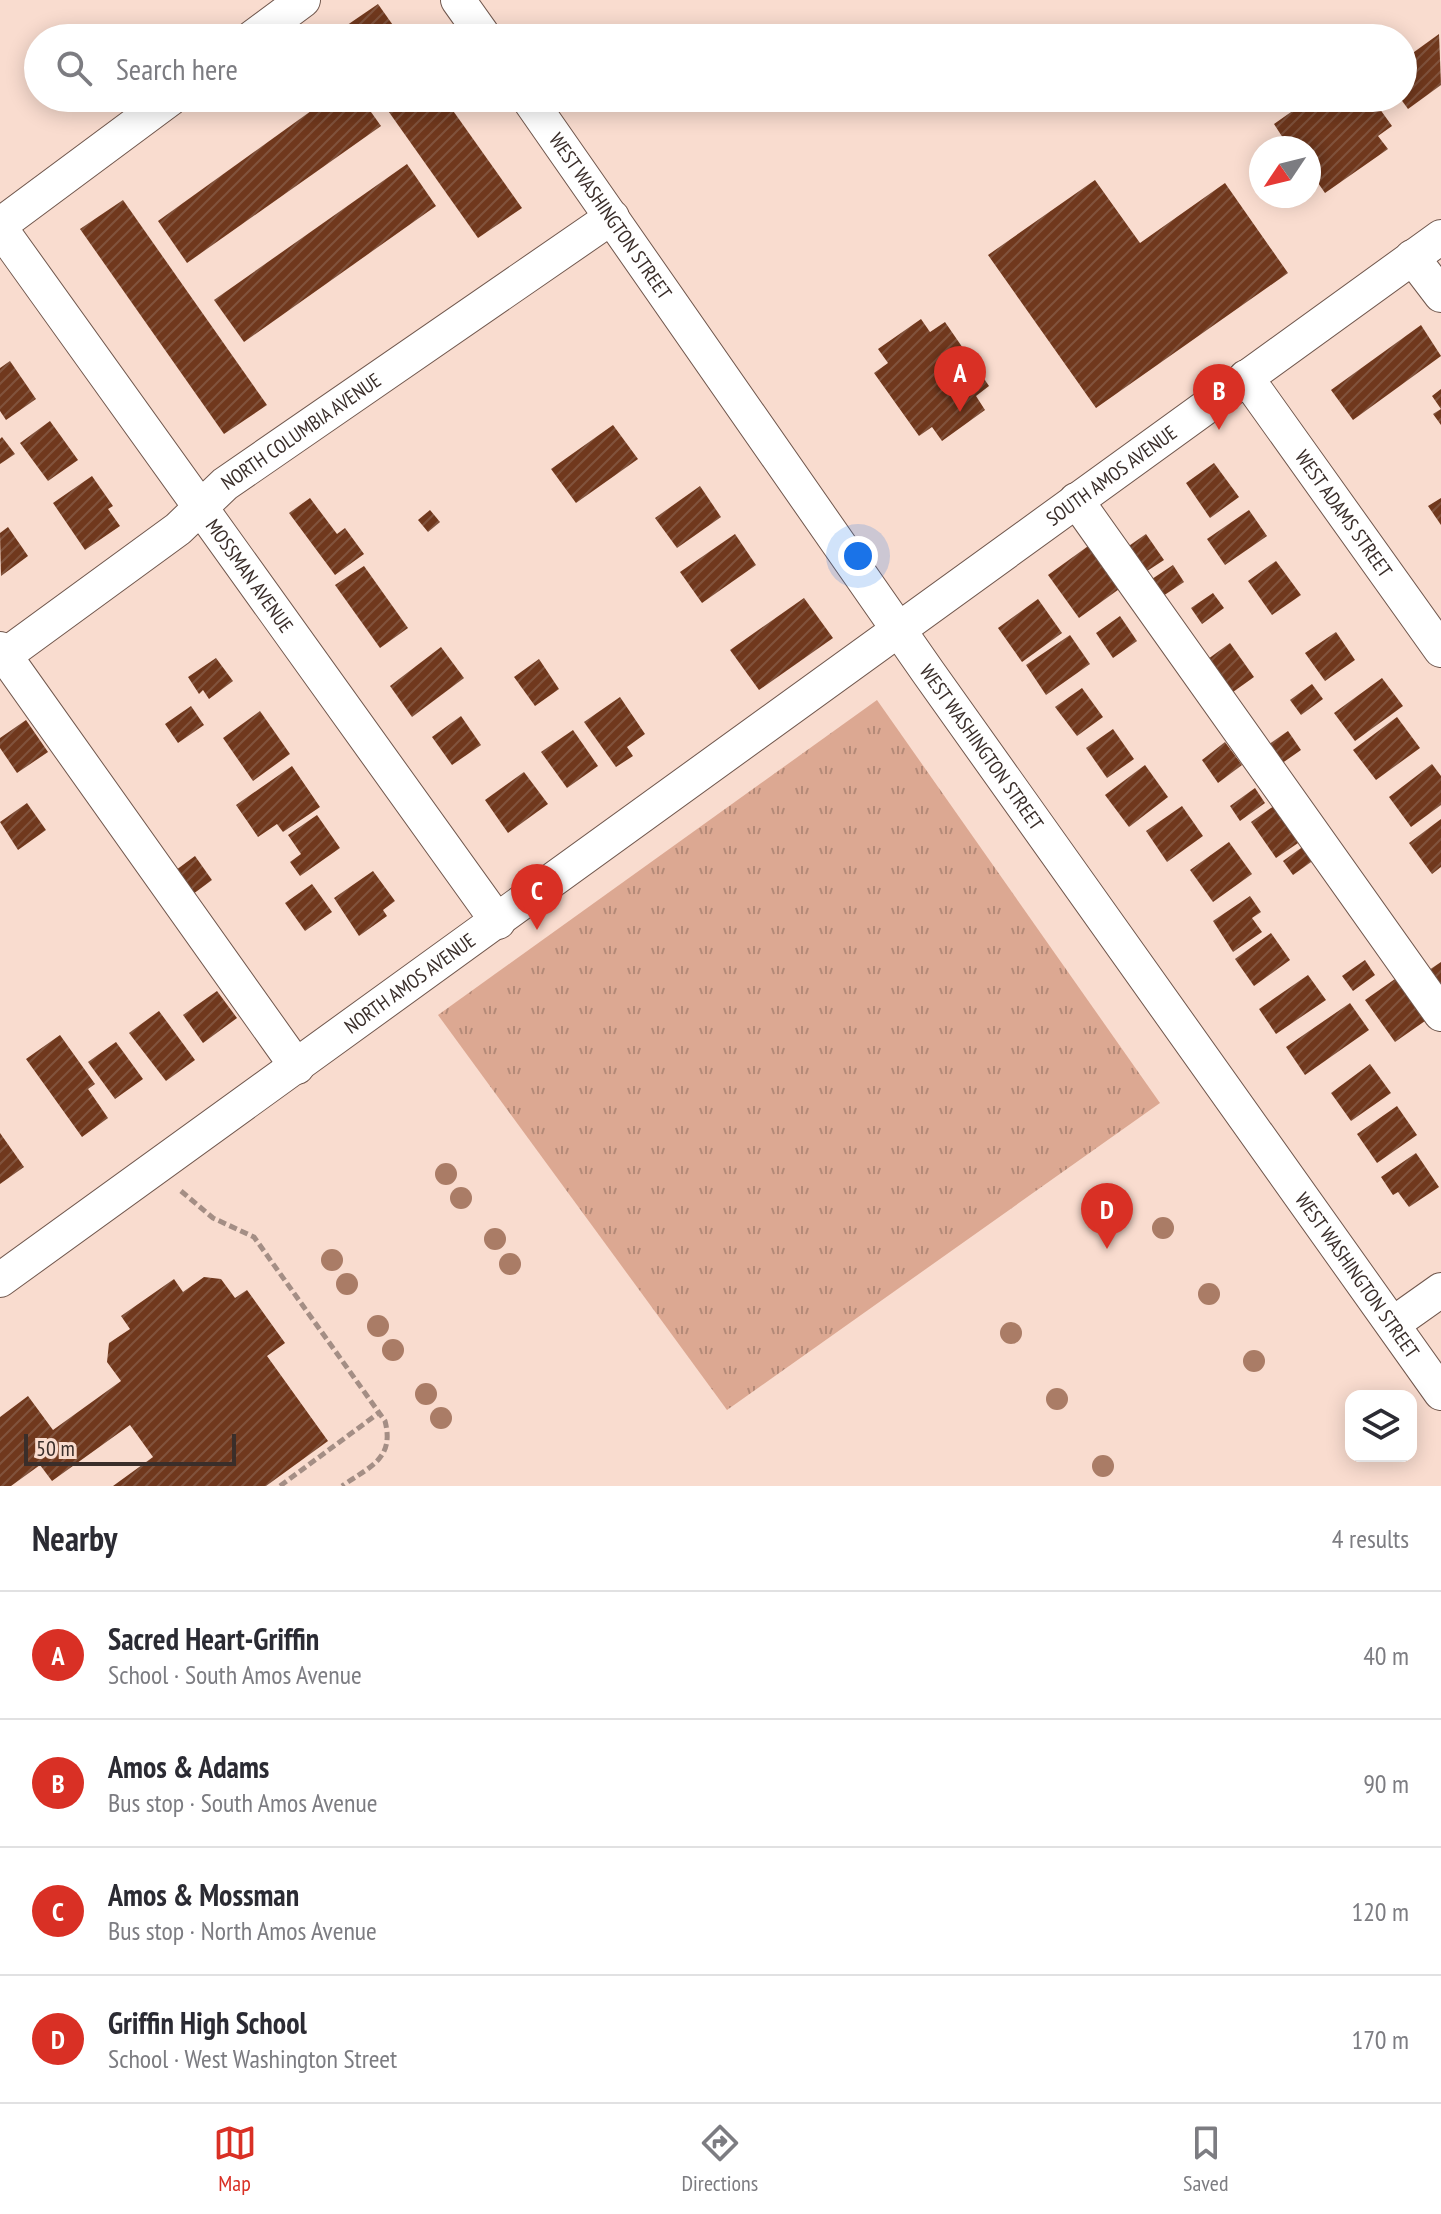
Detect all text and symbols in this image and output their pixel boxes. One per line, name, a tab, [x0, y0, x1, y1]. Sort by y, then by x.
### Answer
search box	[24, 24, 1417, 112]
icon: search	[52, 46, 96, 90]
text: Search here	[116, 49, 238, 88]
street label: WEST WASHINGTON STREET	[543, 128, 677, 305]
north arrow	[1249, 136, 1321, 208]
pin: A	[934, 346, 986, 412]
pin: B	[1193, 364, 1245, 430]
street label: NORTH COLUMBIA AVENUE	[216, 367, 386, 496]
street label: SOUTH AMOS AVENUE	[1041, 420, 1182, 532]
street label: WEST ADAMS STREET	[1289, 445, 1398, 583]
street label: MOSSMAN AVENUE	[200, 514, 299, 638]
your location	[838, 536, 878, 576]
street label: WEST WASHINGTON STREET	[914, 659, 1049, 835]
pin: C	[511, 864, 563, 930]
street label: NORTH AMOS AVENUE	[339, 927, 481, 1039]
pin: D	[1081, 1183, 1133, 1249]
street label: WEST WASHINGTON STREET	[1289, 1187, 1425, 1363]
map controls	[1345, 1390, 1417, 1462]
button: layers	[1345, 1390, 1417, 1462]
scale bar	[24, 1430, 236, 1466]
text: 50 m	[36, 1434, 75, 1462]
text: Nearby	[32, 1516, 117, 1560]
text: 4 results	[1332, 1522, 1409, 1555]
text: Sacred Heart-Griffin	[108, 1619, 319, 1658]
text: A	[51, 1639, 65, 1672]
text: 40 m	[1363, 1639, 1409, 1672]
text: School · South Amos Avenue	[108, 1658, 362, 1691]
text: Amos & Adams	[108, 1747, 269, 1786]
text: B	[52, 1767, 64, 1800]
text: 90 m	[1363, 1767, 1409, 1800]
text: Bus stop · South Amos Avenue	[108, 1786, 378, 1819]
text: Amos & Mossman	[108, 1875, 299, 1914]
text: C	[52, 1895, 64, 1928]
text: 120 m	[1351, 1895, 1409, 1928]
text: Bus stop · North Amos Avenue	[108, 1914, 377, 1947]
text: Griffin High School	[108, 2003, 307, 2042]
text: D	[51, 2023, 65, 2056]
text: 170 m	[1351, 2023, 1409, 2056]
text: School · West Washington Street	[108, 2042, 397, 2075]
tab: Map	[213, 2121, 257, 2197]
tab: Directions	[682, 2121, 758, 2197]
tab: Saved	[1183, 2121, 1228, 2197]

